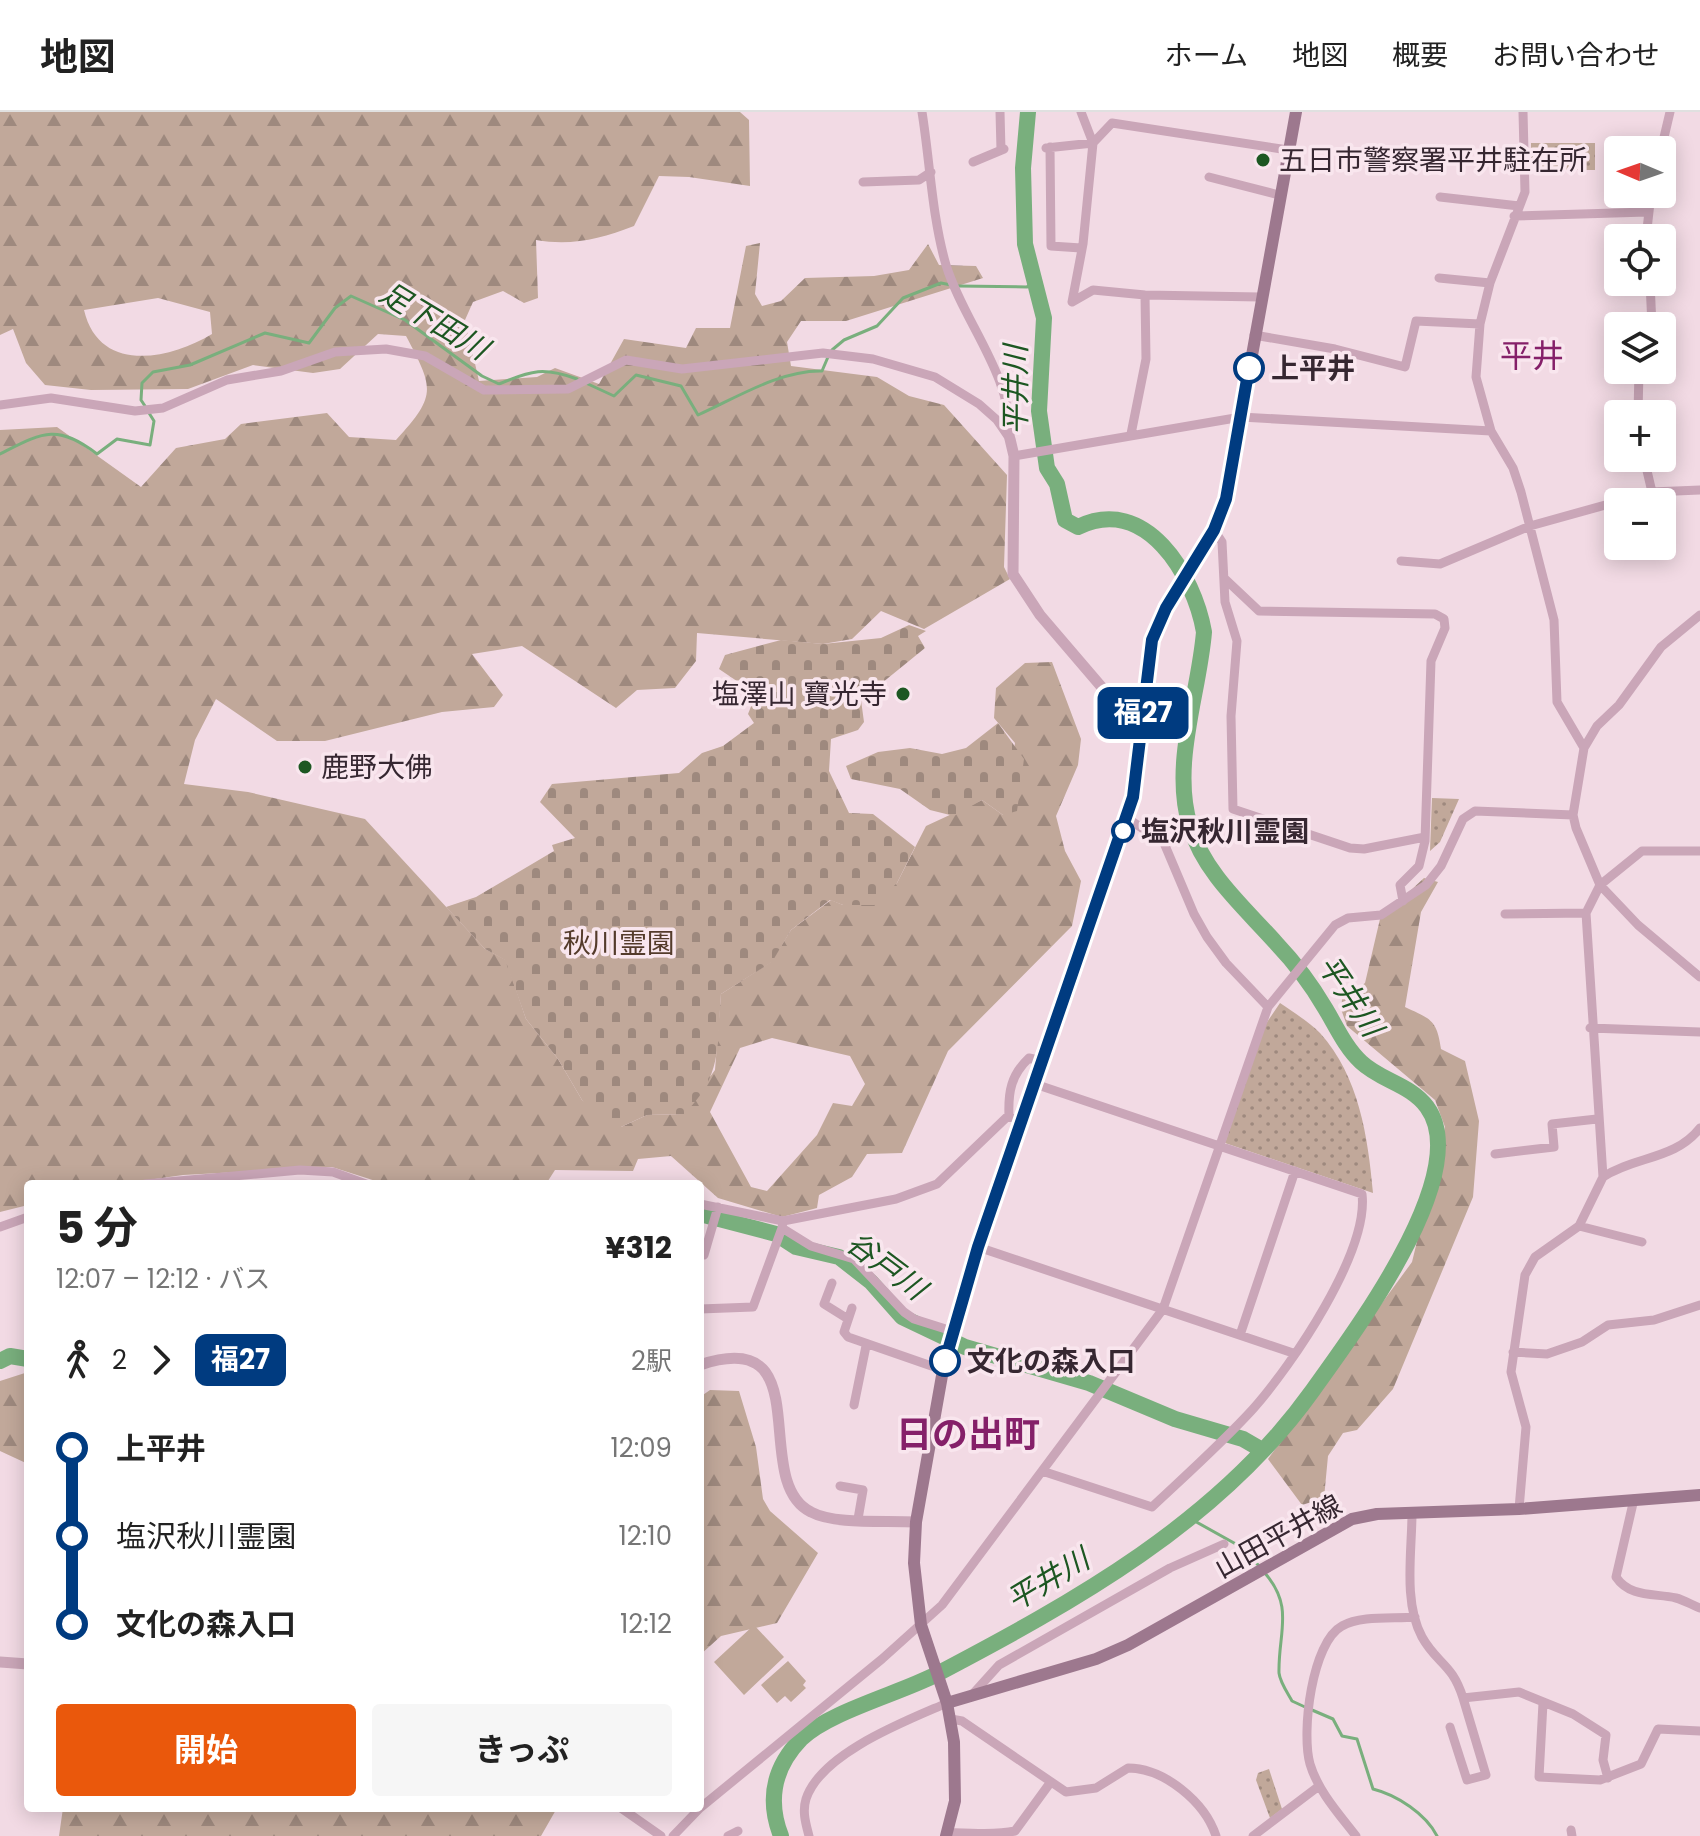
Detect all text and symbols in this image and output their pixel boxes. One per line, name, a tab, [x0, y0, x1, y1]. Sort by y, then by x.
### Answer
text: 地図	[40, 30, 116, 83]
text: ホーム	[1165, 36, 1248, 75]
text: 地図	[1292, 36, 1348, 75]
text: 概要	[1392, 36, 1448, 75]
text: お問い合わせ	[1492, 36, 1660, 75]
north arrow	[1604, 136, 1676, 208]
map controls	[1604, 136, 1676, 560]
place label: 五日市警察署平井駐在所	[1279, 141, 1587, 180]
marker: 五日市警察署平井駐在所	[1254, 151, 1272, 169]
button: locate	[1604, 224, 1676, 296]
water label: 足下田川	[372, 271, 499, 371]
button: layers	[1604, 312, 1676, 384]
district label: 平井	[1500, 333, 1564, 378]
water label: 平井川	[994, 342, 1037, 435]
place label: 上平井	[1271, 349, 1355, 388]
marker: 上平井	[1234, 353, 1264, 383]
button: +	[1604, 400, 1676, 472]
button: −	[1604, 488, 1676, 560]
place label: 塩澤山 寶光寺	[712, 675, 887, 714]
marker: 塩澤山 寶光寺	[894, 685, 912, 703]
line badge: 福27	[1097, 687, 1189, 739]
text: 福27	[1114, 693, 1172, 732]
place label: 鹿野大佛	[321, 748, 433, 787]
marker: 鹿野大佛	[296, 758, 314, 776]
place label: 塩沢秋川霊園	[1141, 812, 1309, 851]
marker: 塩沢秋川霊園	[1112, 820, 1134, 842]
park label: 秋川霊園	[563, 924, 675, 963]
water label: 平井川	[1307, 946, 1395, 1048]
text: 5 分	[56, 1197, 138, 1258]
water label: 谷戸川	[837, 1221, 938, 1312]
text: ¥312	[605, 1226, 672, 1269]
text: 12:07 – 12:12 · バス	[56, 1261, 270, 1297]
icon: walk	[56, 1338, 100, 1382]
icon: forward	[139, 1338, 183, 1382]
text: 福27	[211, 1340, 270, 1379]
text: 2	[112, 1342, 127, 1378]
place label: 文化の森入口	[967, 1342, 1135, 1381]
text: 2駅	[631, 1343, 672, 1379]
marker: 文化の森入口	[930, 1346, 960, 1376]
district label: 日の出町	[896, 1409, 1040, 1460]
text: 上平井	[116, 1427, 206, 1470]
text: 12:09	[610, 1430, 672, 1466]
street label: 山田平井線	[1208, 1485, 1349, 1587]
text: 塩沢秋川霊園	[116, 1515, 296, 1558]
text: 12:10	[619, 1518, 672, 1554]
water label: 平井川	[998, 1536, 1100, 1621]
text: 文化の森入口	[116, 1603, 296, 1646]
text: 12:12	[620, 1606, 672, 1642]
button: 開始	[56, 1704, 356, 1796]
button: きっぷ	[372, 1704, 672, 1796]

